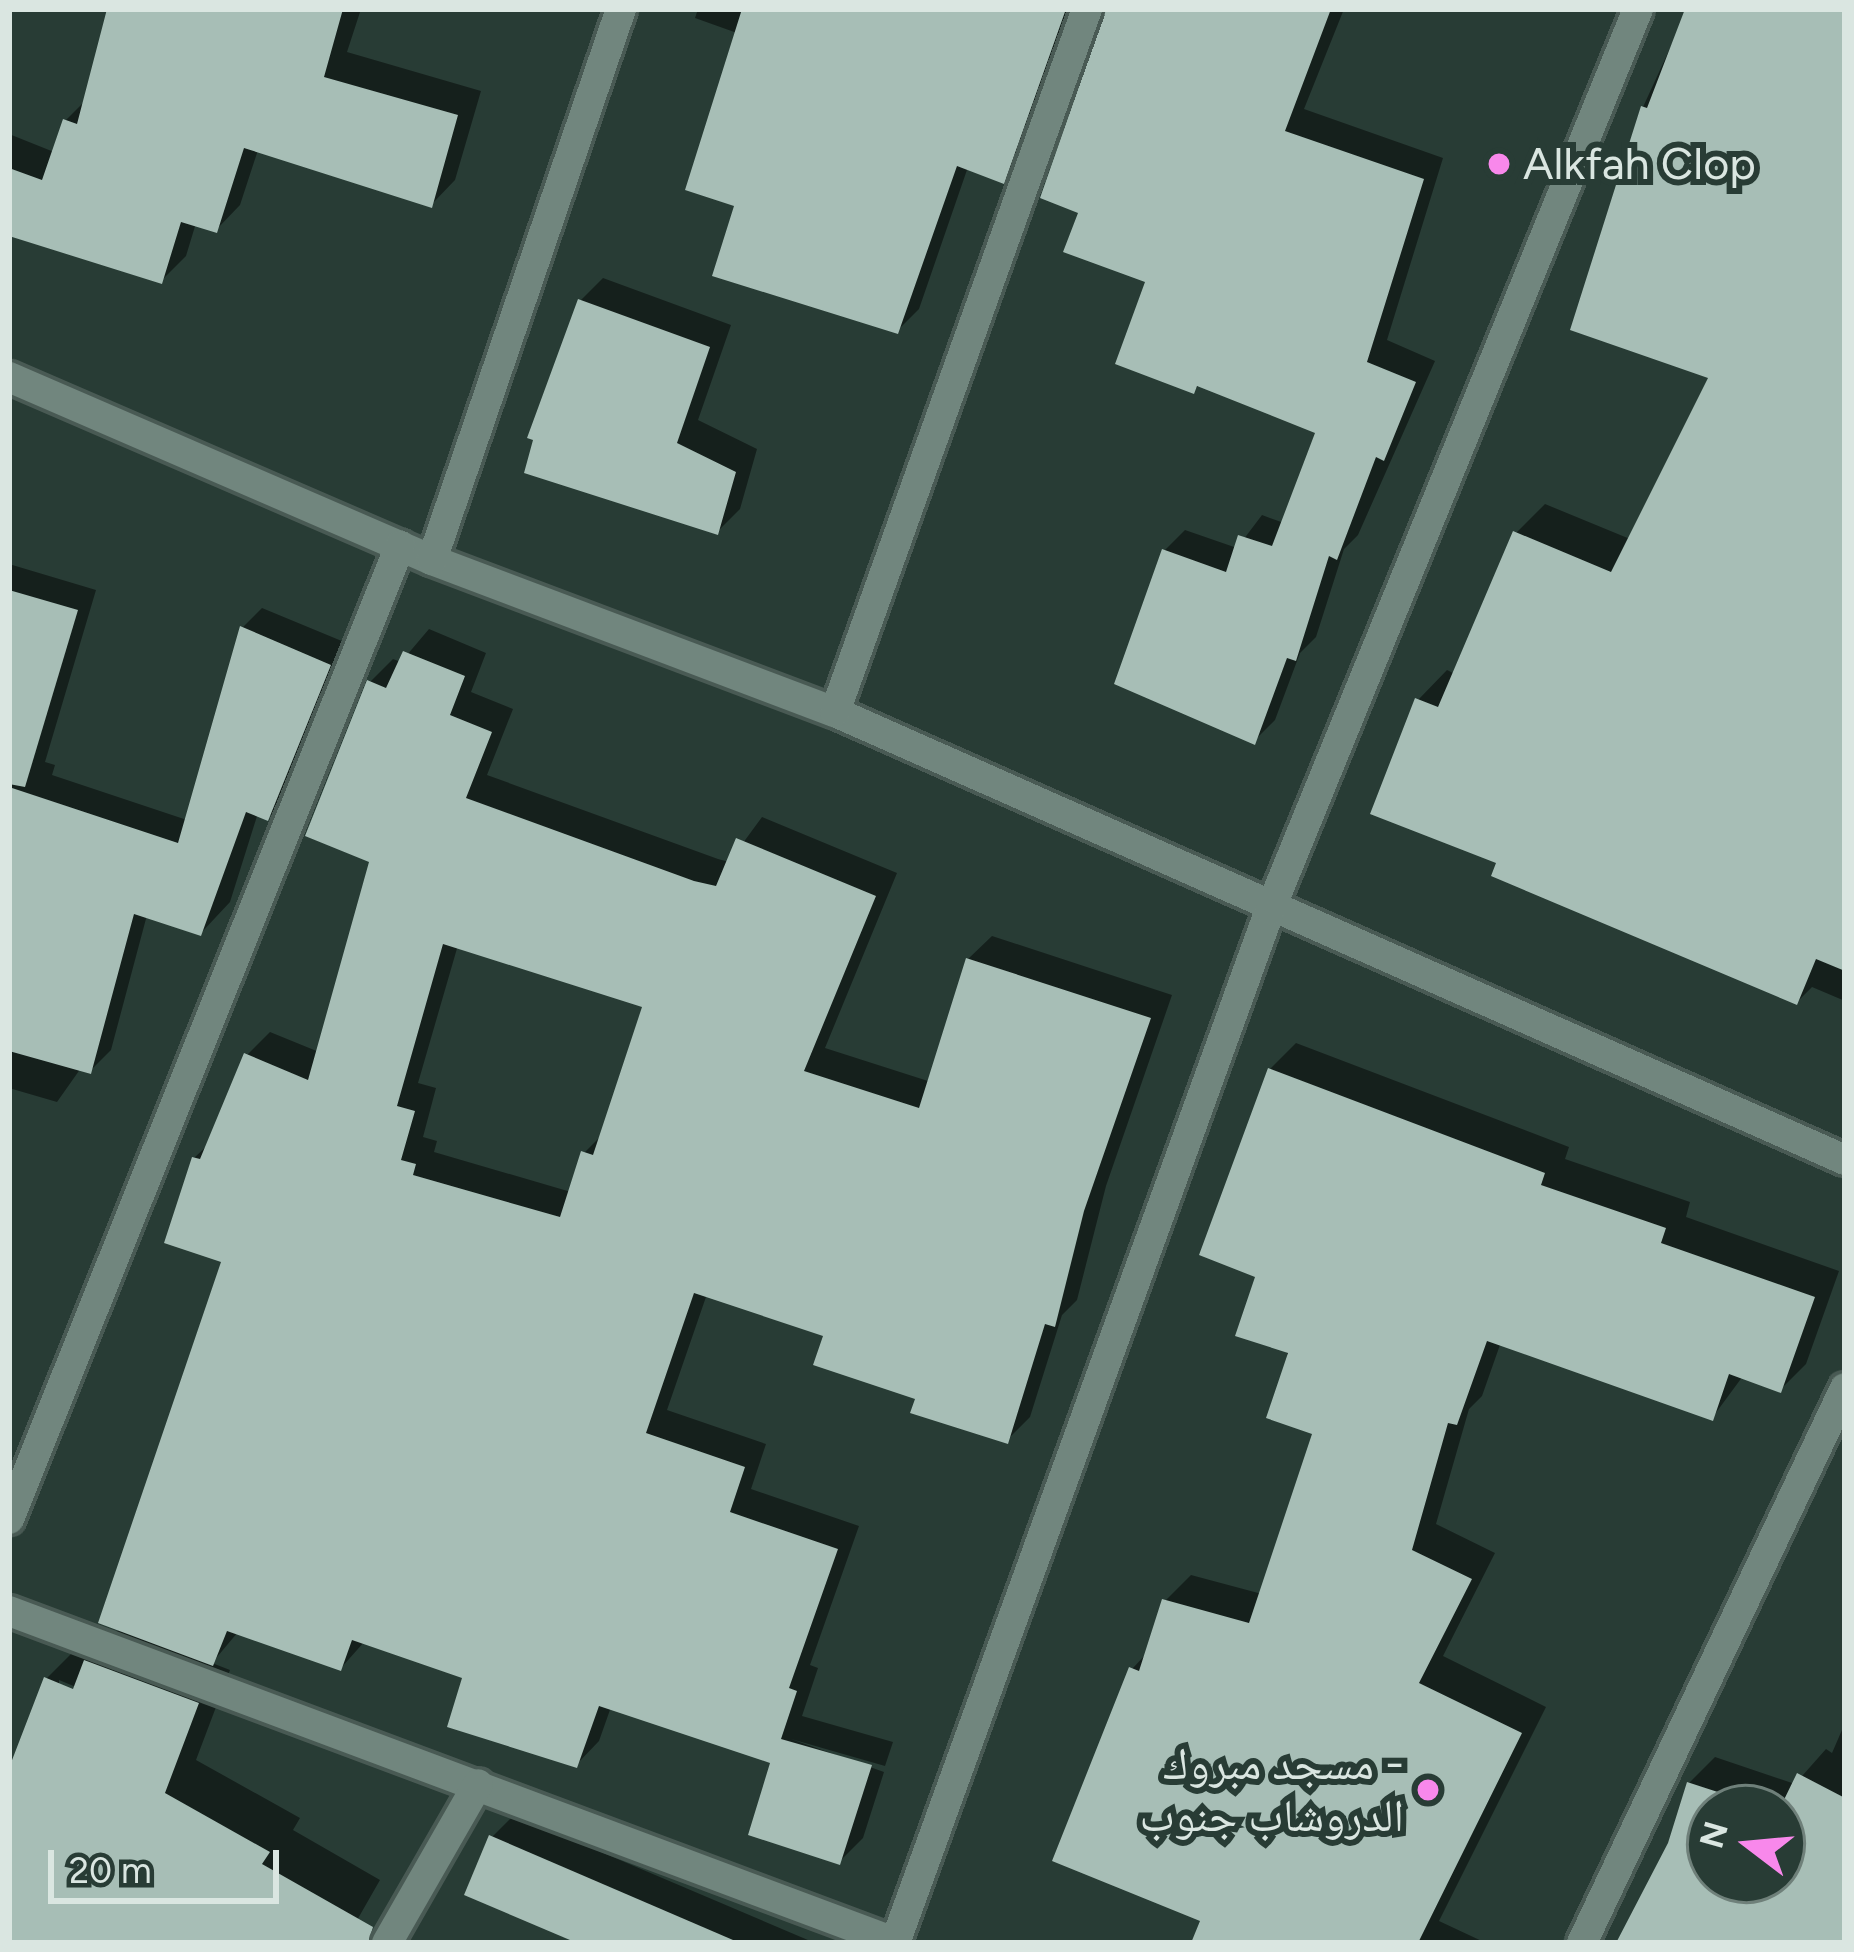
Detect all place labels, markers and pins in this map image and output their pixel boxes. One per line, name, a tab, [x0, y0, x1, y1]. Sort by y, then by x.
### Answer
place label: Alkfah Clop	[1523, 137, 1756, 191]
marker: Alkfah Clop	[1486, 151, 1512, 177]
place label: مسجد مبروك - الدروشاب جنوب	[1140, 1737, 1404, 1843]
marker: مسجد مبروك - الدروشاب جنوب	[1415, 1777, 1441, 1803]

